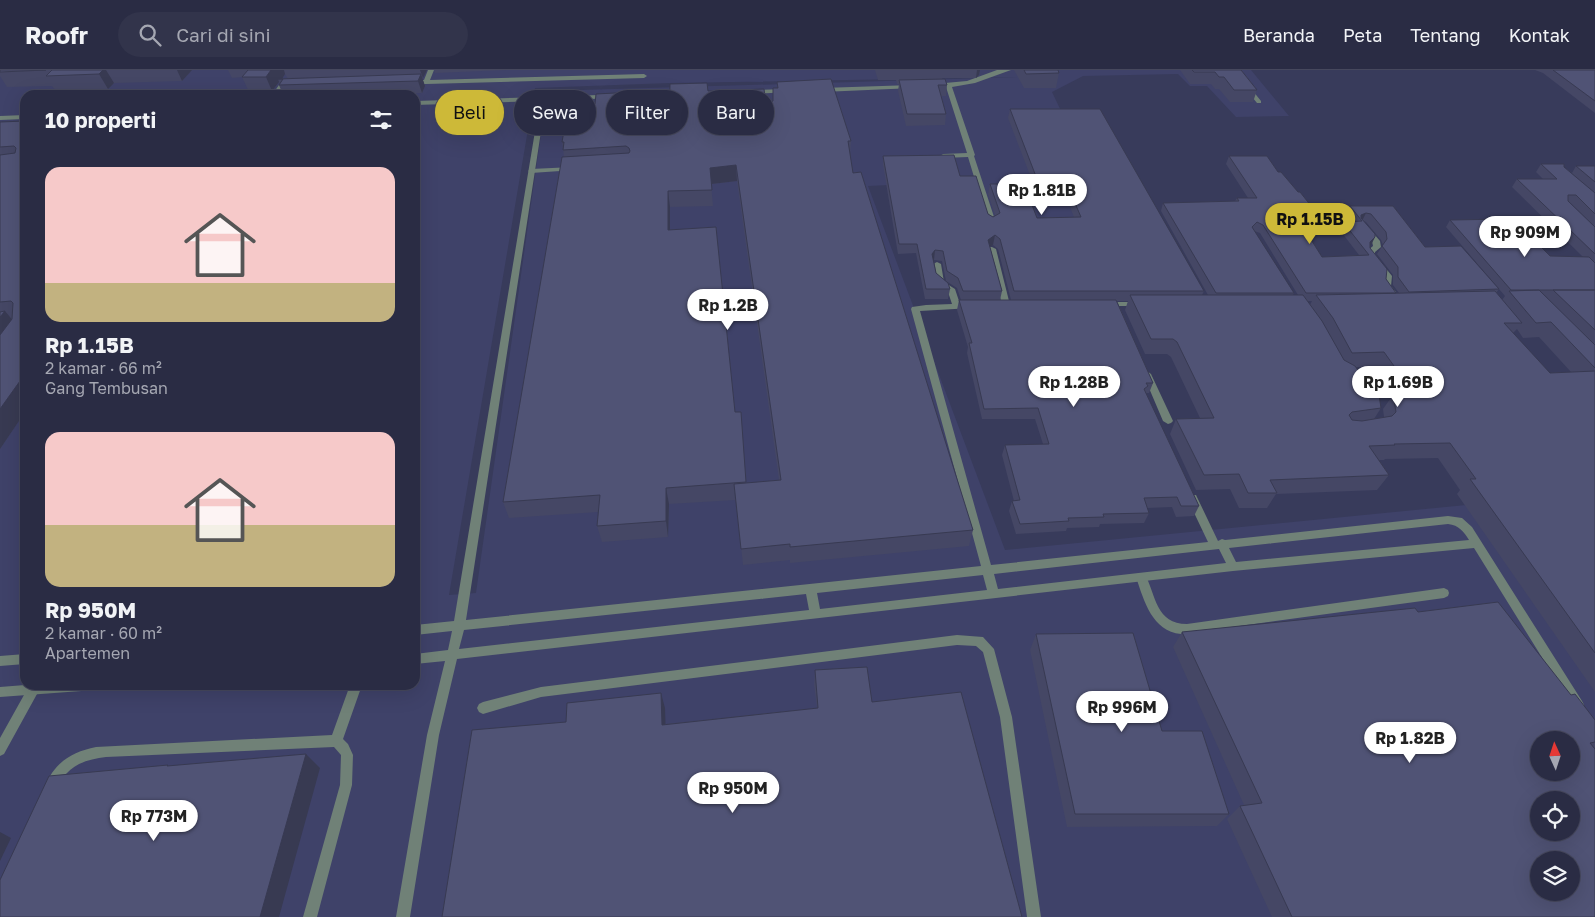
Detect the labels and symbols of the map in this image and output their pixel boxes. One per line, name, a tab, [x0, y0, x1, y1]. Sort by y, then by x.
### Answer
pin: Rp 1.81B	[990, 174, 1094, 216]
pin: Rp 1.15B	[1258, 202, 1362, 245]
pin: Rp 909M	[1479, 216, 1571, 258]
pin: Rp 1.2B	[682, 288, 774, 331]
pin: Rp 1.28B	[1022, 366, 1126, 408]
pin: Rp 1.69B	[1346, 366, 1450, 408]
pin: Rp 996M	[1076, 690, 1168, 733]
pin: Rp 1.82B	[1358, 722, 1462, 764]
north arrow	[1530, 731, 1580, 781]
pin: Rp 950M	[687, 772, 779, 814]
pin: Rp 773M	[108, 800, 200, 842]

